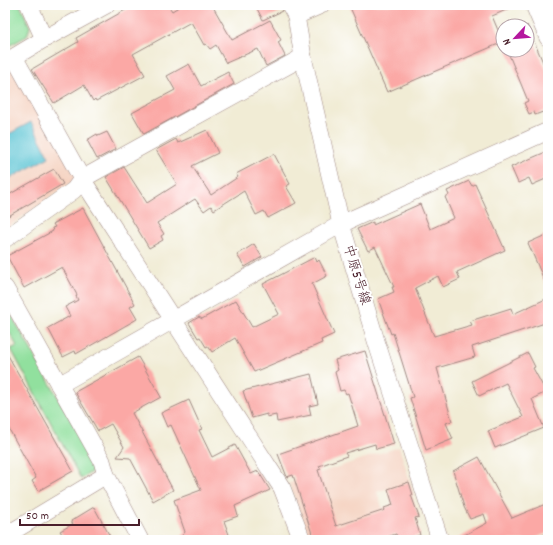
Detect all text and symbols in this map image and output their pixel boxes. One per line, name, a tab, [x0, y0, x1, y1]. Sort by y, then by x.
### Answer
north arrow	[495, 18, 535, 58]
text: N	[499, 35, 516, 47]
street label: 中原5号線	[337, 242, 375, 308]
scale bar	[20, 501, 139, 527]
text: 50 m	[26, 508, 49, 525]

